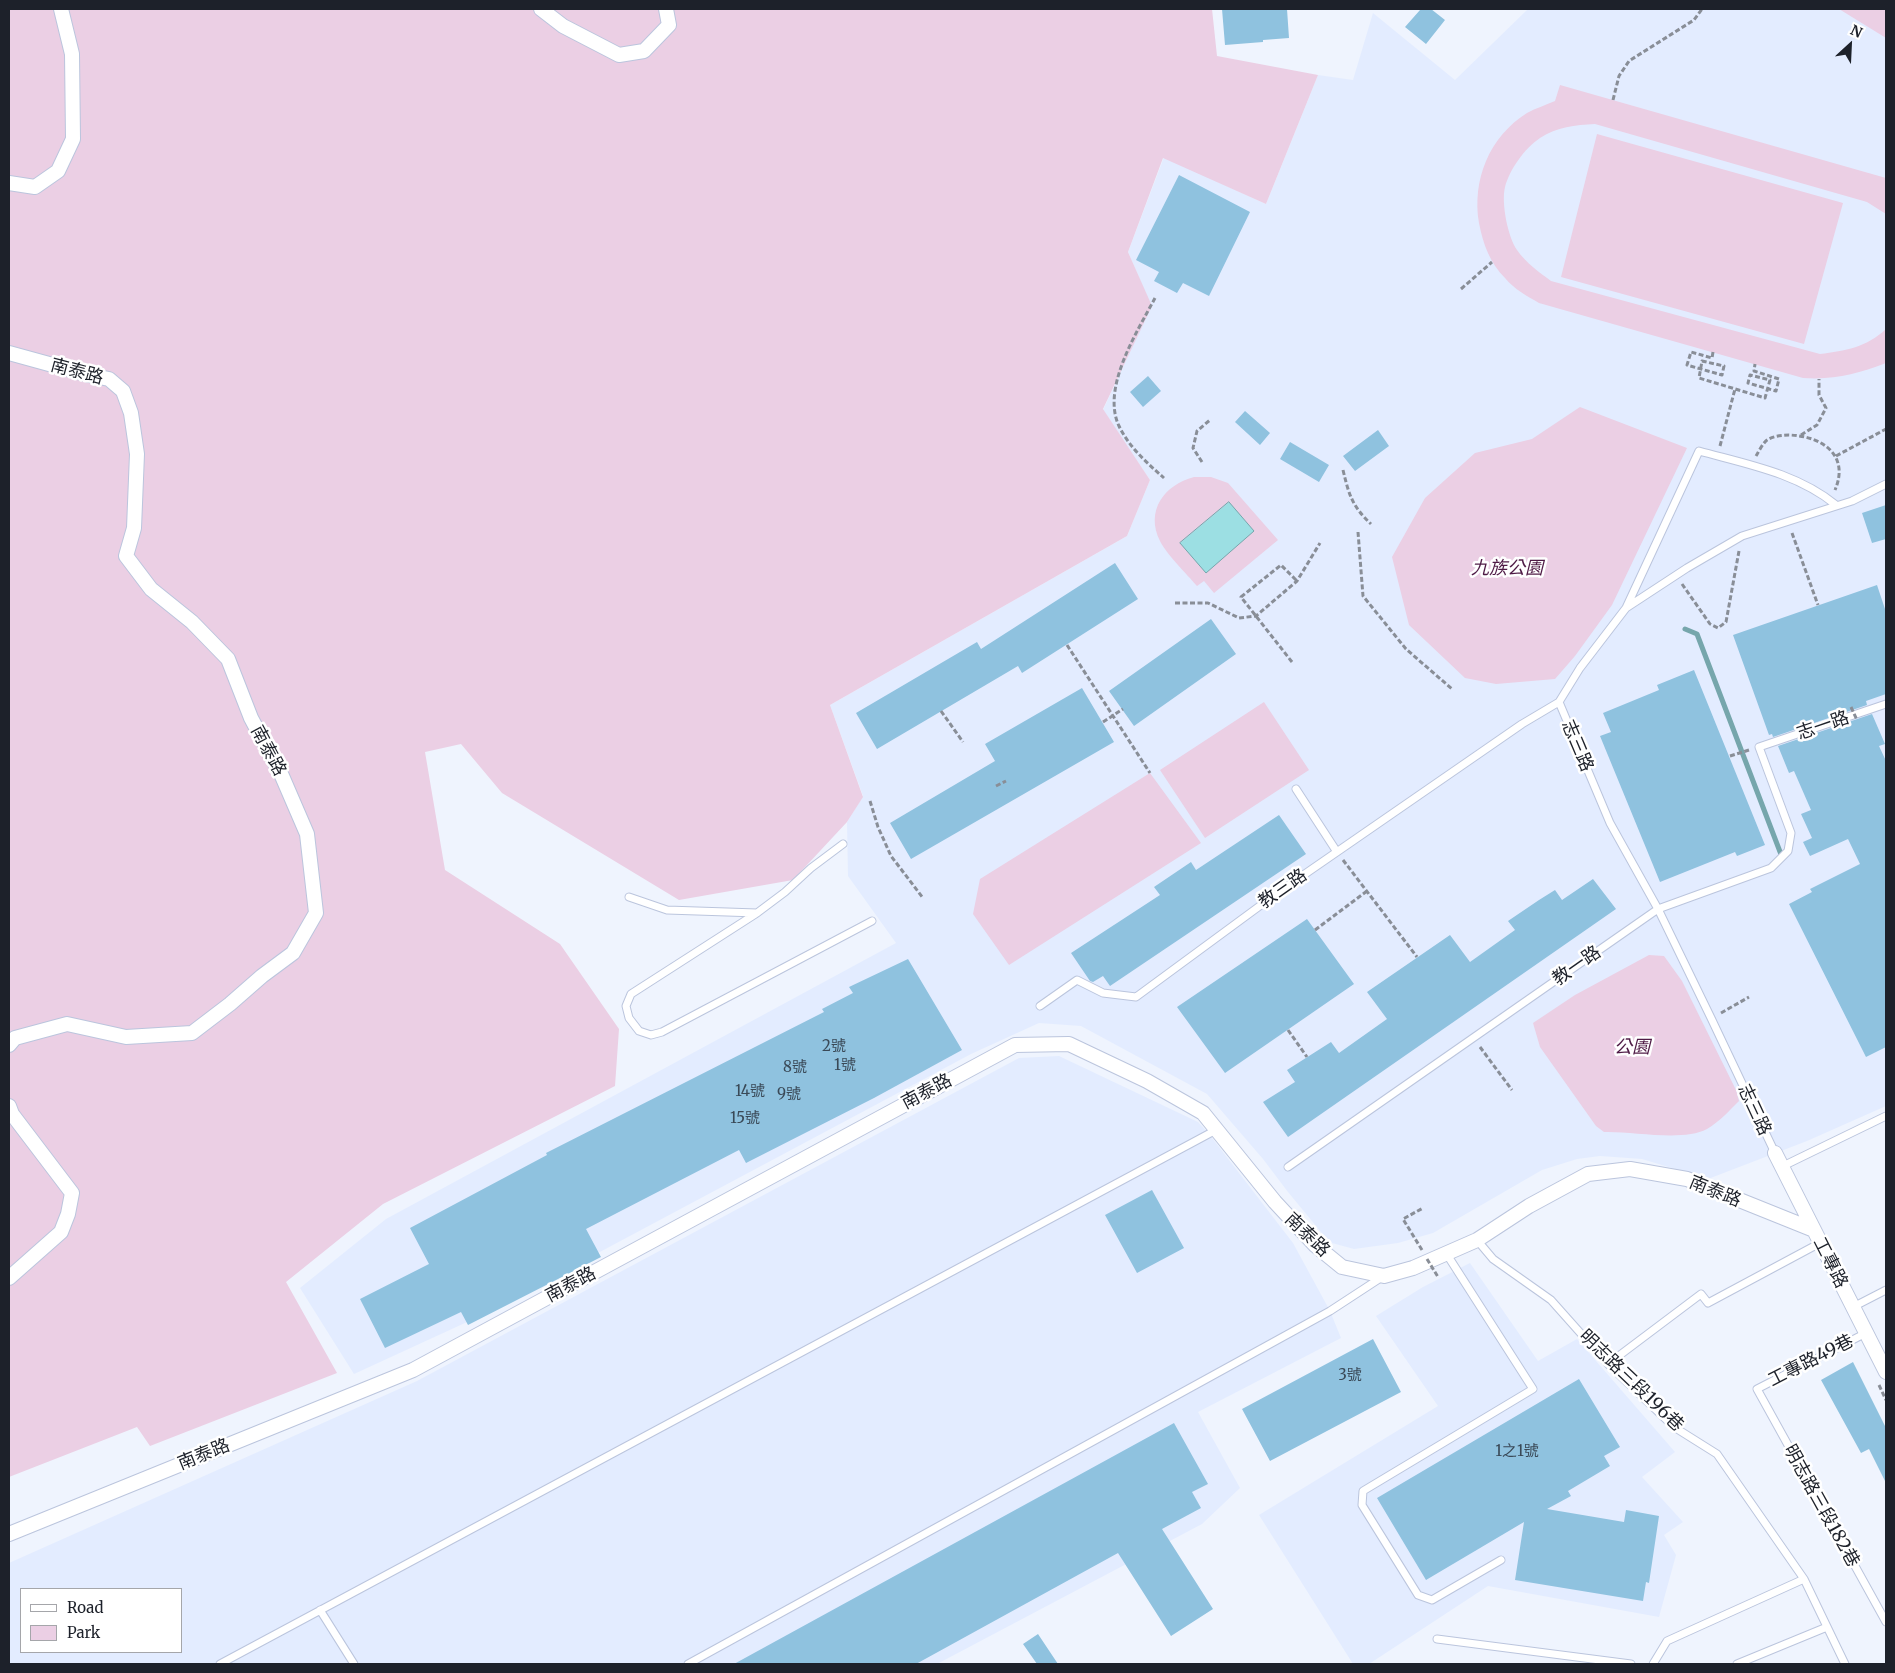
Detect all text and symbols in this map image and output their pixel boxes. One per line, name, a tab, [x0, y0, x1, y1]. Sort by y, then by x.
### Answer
north arrow	[1825, 20, 1875, 70]
text: N	[1848, 21, 1865, 42]
street label: 南泰路	[48, 355, 106, 389]
park label: 九族公園	[1471, 558, 1543, 580]
street label: 志一路	[1794, 707, 1852, 745]
street label: 志三路	[1557, 717, 1597, 775]
street label: 南泰路	[246, 722, 290, 780]
street label: 教三路	[1255, 865, 1311, 913]
street label: 教一路	[1549, 942, 1605, 990]
park label: 公園	[1614, 1037, 1650, 1059]
house number: 2號	[822, 1038, 846, 1056]
house number: 1號	[834, 1057, 856, 1075]
house number: 8號	[783, 1059, 807, 1077]
street label: 南泰路	[898, 1070, 956, 1114]
street label: 志三路	[1733, 1081, 1775, 1139]
house number: 14號	[735, 1083, 765, 1101]
house number: 9號	[777, 1086, 801, 1104]
house number: 15號	[730, 1110, 760, 1128]
street label: 南泰路	[1686, 1172, 1744, 1212]
street label: 南泰路	[1280, 1208, 1334, 1262]
street label: 工專路	[1808, 1234, 1852, 1292]
street label: 南泰路	[542, 1263, 600, 1307]
street label: 明志路三段196巷	[1574, 1326, 1688, 1436]
street label: 工專路49巷	[1765, 1330, 1857, 1392]
house number: 3號	[1338, 1367, 1362, 1385]
street label: 南泰路	[175, 1435, 233, 1475]
street label: 明志路三段182巷	[1778, 1441, 1864, 1571]
house number: 1之1號	[1495, 1443, 1539, 1461]
legend	[20, 1588, 182, 1653]
text: Road	[67, 1598, 103, 1617]
text: Park	[67, 1623, 100, 1642]

